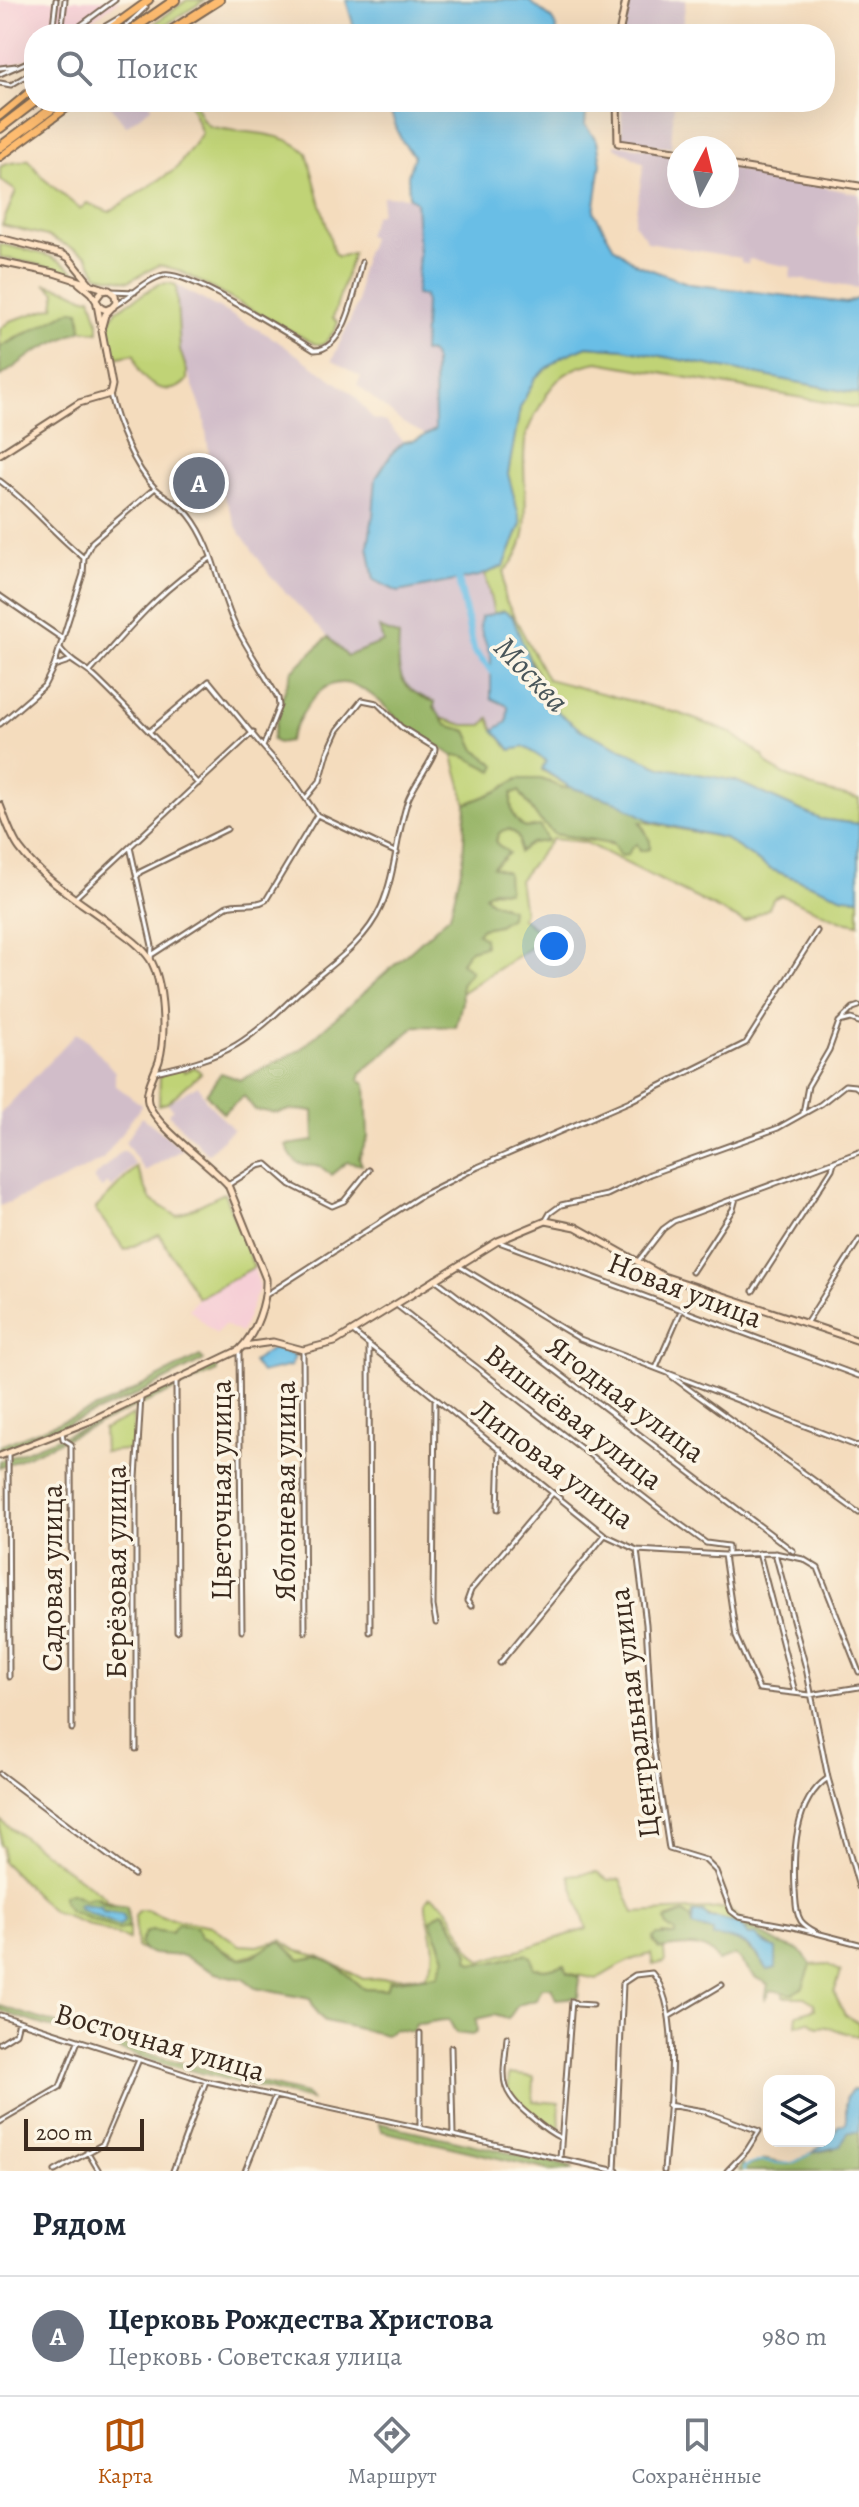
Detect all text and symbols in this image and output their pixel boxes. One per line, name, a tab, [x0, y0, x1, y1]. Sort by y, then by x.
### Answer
search box	[24, 24, 835, 112]
icon: search	[52, 46, 96, 90]
text: Поиск	[116, 48, 198, 88]
north arrow	[667, 136, 739, 208]
pin: A	[173, 453, 225, 513]
water label: Москва	[485, 626, 579, 722]
your location	[534, 926, 574, 966]
street label: Новая улица	[602, 1242, 768, 1338]
street label: Ягодная улица	[539, 1326, 714, 1472]
street label: Вишнёвая улица	[477, 1335, 672, 1499]
street label: Цветочная улица	[201, 1380, 241, 1600]
street label: Яблоневая улица	[265, 1381, 305, 1601]
street label: Липовая улица	[463, 1390, 643, 1538]
street label: Берёзовая улица	[96, 1465, 136, 1679]
street label: Садовая улица	[32, 1484, 72, 1672]
street label: Центральная улица	[599, 1585, 669, 1840]
street label: Восточная улица	[50, 1993, 270, 2091]
map controls	[763, 2075, 835, 2147]
button: layers	[763, 2075, 835, 2147]
scale bar	[24, 2115, 144, 2151]
text: 200 m	[36, 2118, 93, 2148]
text: Рядом	[32, 2200, 126, 2247]
text: Церковь Рождества Христова	[108, 2299, 493, 2339]
text: A	[50, 2319, 66, 2354]
text: 980 m	[762, 2319, 827, 2354]
text: Церковь · Советская улица	[108, 2339, 402, 2374]
tab: Карта	[97, 2413, 153, 2491]
tab: Маршрут	[348, 2413, 437, 2491]
tab: Сохранённые	[632, 2413, 762, 2491]

